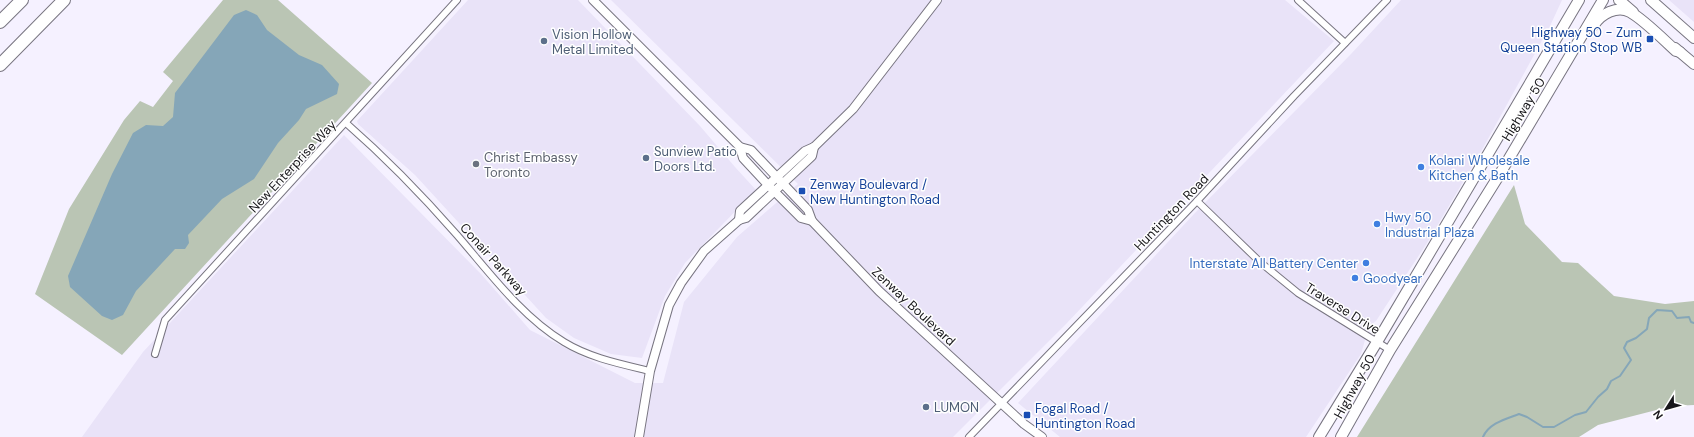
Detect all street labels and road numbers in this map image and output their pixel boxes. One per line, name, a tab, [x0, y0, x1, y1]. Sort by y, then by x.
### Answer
street label: Highway 50	[1498, 74, 1549, 144]
street label: New Enterprise Way	[245, 116, 340, 216]
street label: Huntington Road	[1130, 170, 1212, 254]
street label: Conair Parkway	[456, 219, 531, 299]
street label: Zenway Boulevard	[868, 263, 959, 350]
street label: Traverse Drive	[1302, 279, 1383, 338]
street label: Highway 50	[1330, 351, 1379, 421]

